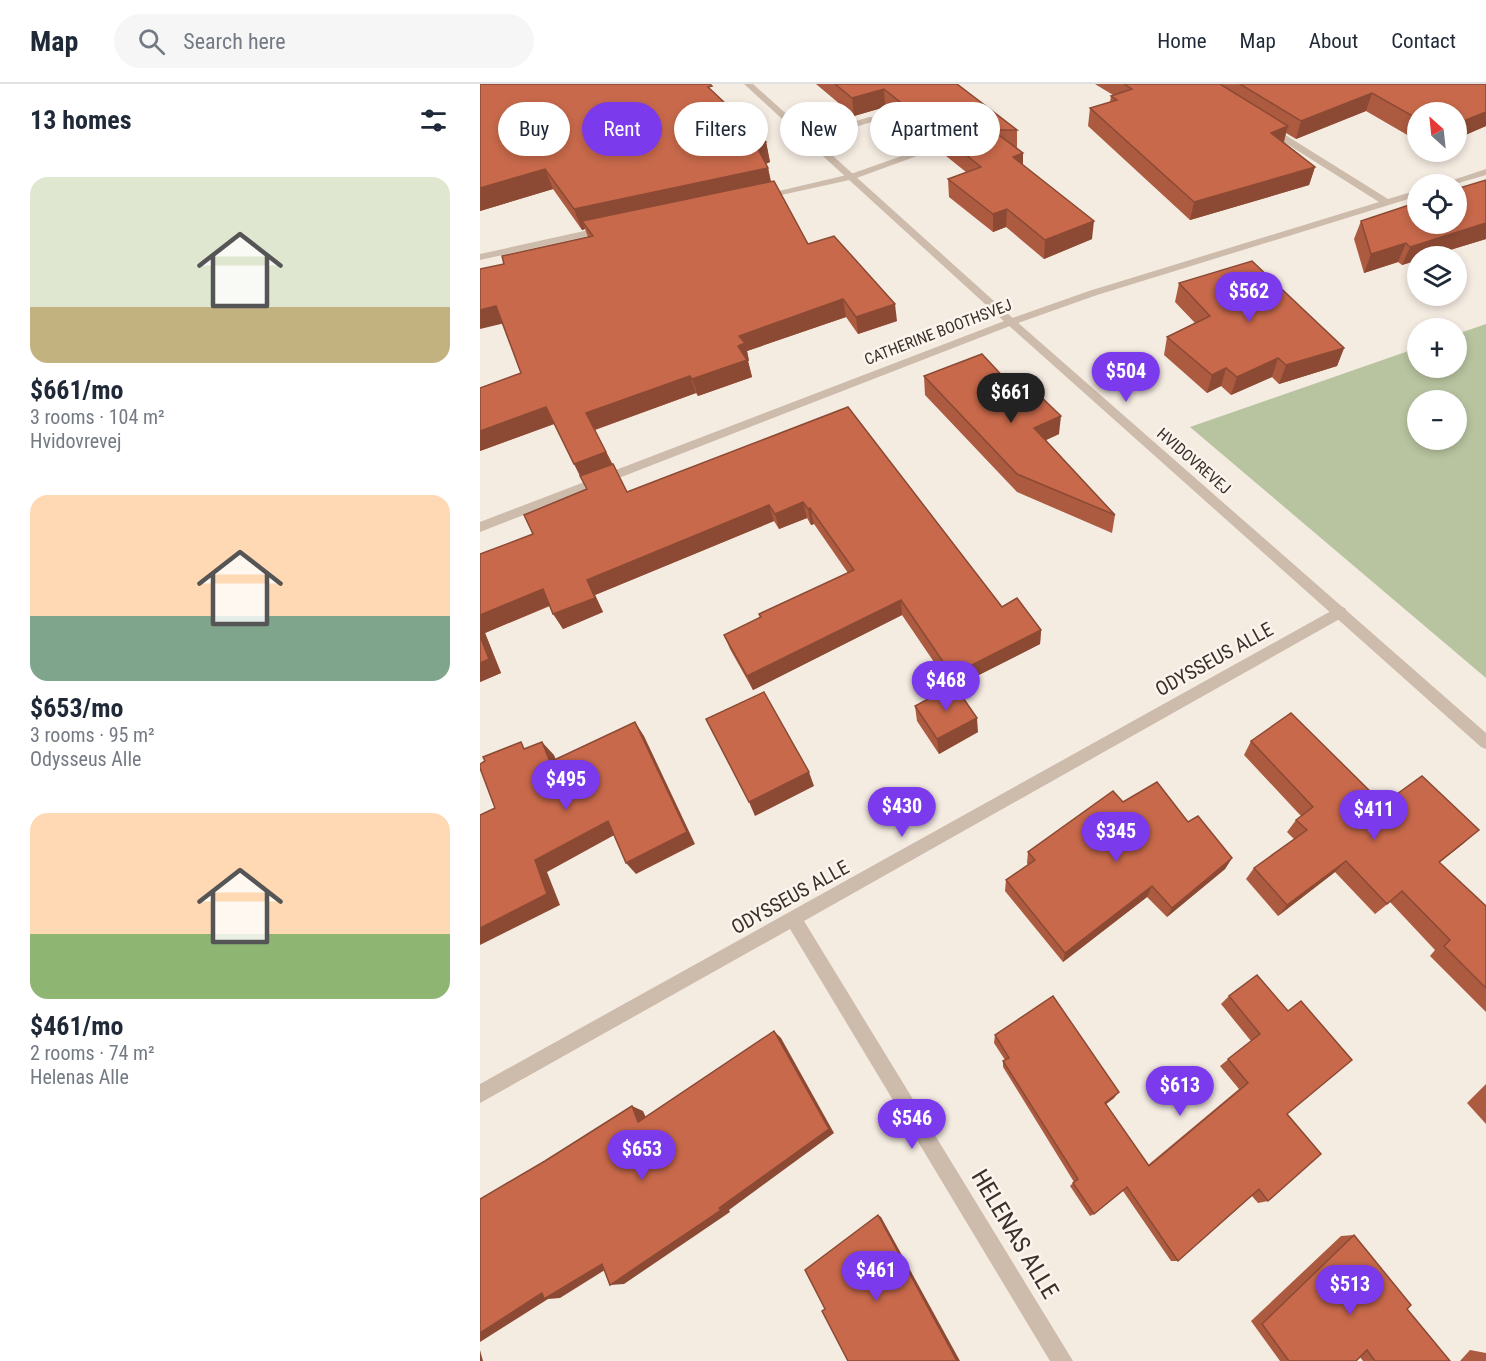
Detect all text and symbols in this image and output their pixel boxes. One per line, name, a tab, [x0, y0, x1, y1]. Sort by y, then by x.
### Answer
search box	[114, 14, 534, 68]
text: Map	[30, 25, 78, 58]
icon: search	[135, 25, 168, 58]
text: Search here	[183, 29, 286, 54]
text: Home	[1157, 29, 1207, 53]
text: Map	[1240, 29, 1276, 53]
text: About	[1309, 29, 1358, 53]
text: Contact	[1391, 29, 1456, 53]
chip: Buy	[498, 102, 570, 156]
chip: Rent	[582, 102, 662, 156]
chip: Filters	[674, 102, 768, 156]
chip: New	[780, 102, 858, 156]
chip: Apartment	[870, 102, 1000, 156]
north arrow	[1407, 102, 1467, 162]
map controls	[1407, 102, 1467, 450]
icon: filters	[417, 104, 450, 137]
text: 13 homes	[30, 105, 132, 135]
button: locate	[1407, 174, 1467, 234]
icon: home	[186, 216, 294, 324]
button: layers	[1407, 246, 1467, 306]
pin: $562	[1213, 272, 1285, 323]
text: $562	[1229, 279, 1269, 303]
street label: CATHERINE BOOTHSVEJ	[862, 295, 1014, 369]
button: +	[1407, 318, 1467, 378]
pin: $504	[1090, 352, 1162, 403]
text: $504	[1106, 359, 1146, 383]
pin: $661	[975, 373, 1047, 424]
text: $661/mo	[30, 375, 123, 405]
text: $661	[991, 380, 1031, 404]
button: −	[1407, 390, 1467, 450]
text: 3 rooms · 104 m²	[30, 405, 165, 429]
street label: HVIDOVREVEJ	[1153, 424, 1235, 498]
text: Hvidovrevej	[30, 429, 121, 453]
icon: home	[186, 534, 294, 642]
street label: ODYSSEUS ALLE	[1151, 617, 1277, 701]
pin: $468	[910, 661, 982, 712]
text: $468	[926, 668, 966, 692]
text: $653/mo	[30, 693, 123, 723]
text: 3 rooms · 95 m²	[30, 723, 155, 747]
text: Odysseus Alle	[30, 747, 141, 771]
pin: $495	[530, 760, 602, 811]
text: $495	[546, 767, 586, 791]
pin: $430	[866, 787, 938, 838]
pin: $411	[1338, 790, 1410, 841]
text: $430	[882, 794, 922, 818]
text: $411	[1354, 797, 1394, 821]
pin: $345	[1080, 812, 1152, 863]
text: $345	[1096, 819, 1136, 843]
icon: home	[186, 852, 294, 960]
street label: ODYSSEUS ALLE	[727, 855, 853, 939]
text: $461/mo	[30, 1011, 123, 1041]
text: 2 rooms · 74 m²	[30, 1041, 155, 1065]
text: Helenas Alle	[30, 1065, 129, 1089]
pin: $613	[1144, 1066, 1216, 1117]
text: $613	[1160, 1073, 1200, 1097]
pin: $546	[876, 1099, 948, 1150]
text: $546	[892, 1106, 932, 1130]
pin: $653	[606, 1130, 678, 1181]
text: $653	[622, 1137, 662, 1161]
street label: HELENAS ALLE	[965, 1164, 1065, 1304]
pin: $461	[840, 1251, 912, 1302]
text: $461	[856, 1258, 896, 1282]
pin: $513	[1314, 1265, 1386, 1316]
text: $513	[1330, 1272, 1370, 1296]

